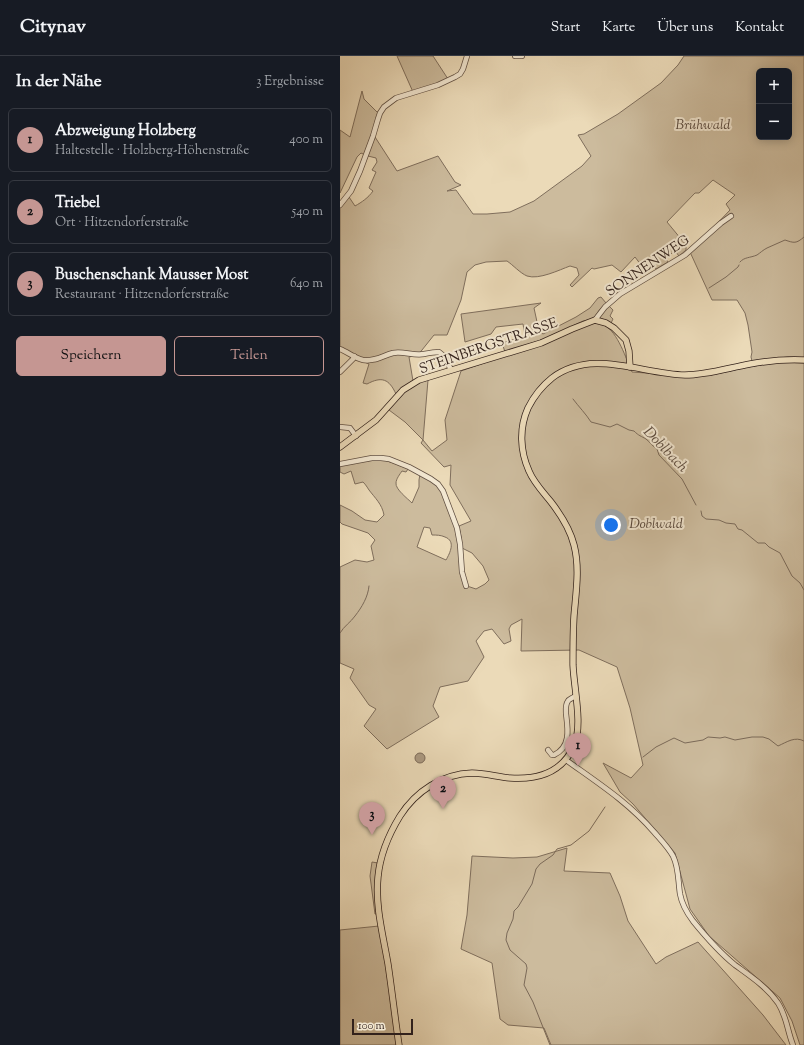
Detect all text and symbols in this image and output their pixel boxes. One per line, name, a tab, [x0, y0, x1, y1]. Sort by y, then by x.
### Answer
text: Citynav	[20, 14, 86, 41]
text: Start	[551, 18, 580, 38]
text: Karte	[602, 18, 635, 38]
text: Über uns	[657, 18, 713, 38]
text: Kontakt	[735, 18, 784, 38]
map controls	[756, 68, 792, 140]
button: +	[756, 68, 792, 104]
text: In der Nähe	[16, 70, 102, 94]
text: 3 Ergebnisse	[256, 73, 324, 91]
button: −	[756, 104, 792, 140]
park label: Brühwald	[676, 116, 730, 136]
text: Abzweigung Holzberg	[55, 121, 196, 142]
text: 1	[28, 131, 32, 149]
text: 400 m	[289, 131, 323, 149]
text: Haltestelle · Holzberg-Höhenstraße	[55, 142, 249, 160]
text: Triebel	[55, 193, 100, 214]
text: 2	[27, 203, 33, 221]
text: 540 m	[292, 203, 323, 221]
text: Ort · Hitzendorferstraße	[55, 214, 189, 232]
street label: SONNENWEG	[602, 231, 695, 302]
text: Buschenschank Mausser Most	[55, 265, 248, 286]
text: 3	[27, 275, 33, 293]
text: 640 m	[290, 275, 323, 293]
text: Restaurant · Hitzendorferstraße	[55, 286, 229, 304]
street label: STEINBERGSTRASSE	[417, 314, 561, 380]
button: Speichern	[16, 336, 166, 376]
button: Teilen	[174, 336, 324, 376]
water label: Doblbach	[638, 422, 693, 478]
your location	[601, 515, 621, 535]
park label: Doblwald	[629, 515, 683, 535]
pin: 1	[565, 733, 591, 766]
pin: 2	[430, 776, 456, 809]
pin: 3	[359, 802, 385, 835]
scale bar	[352, 1017, 413, 1036]
text: 100 m	[358, 1018, 385, 1034]

